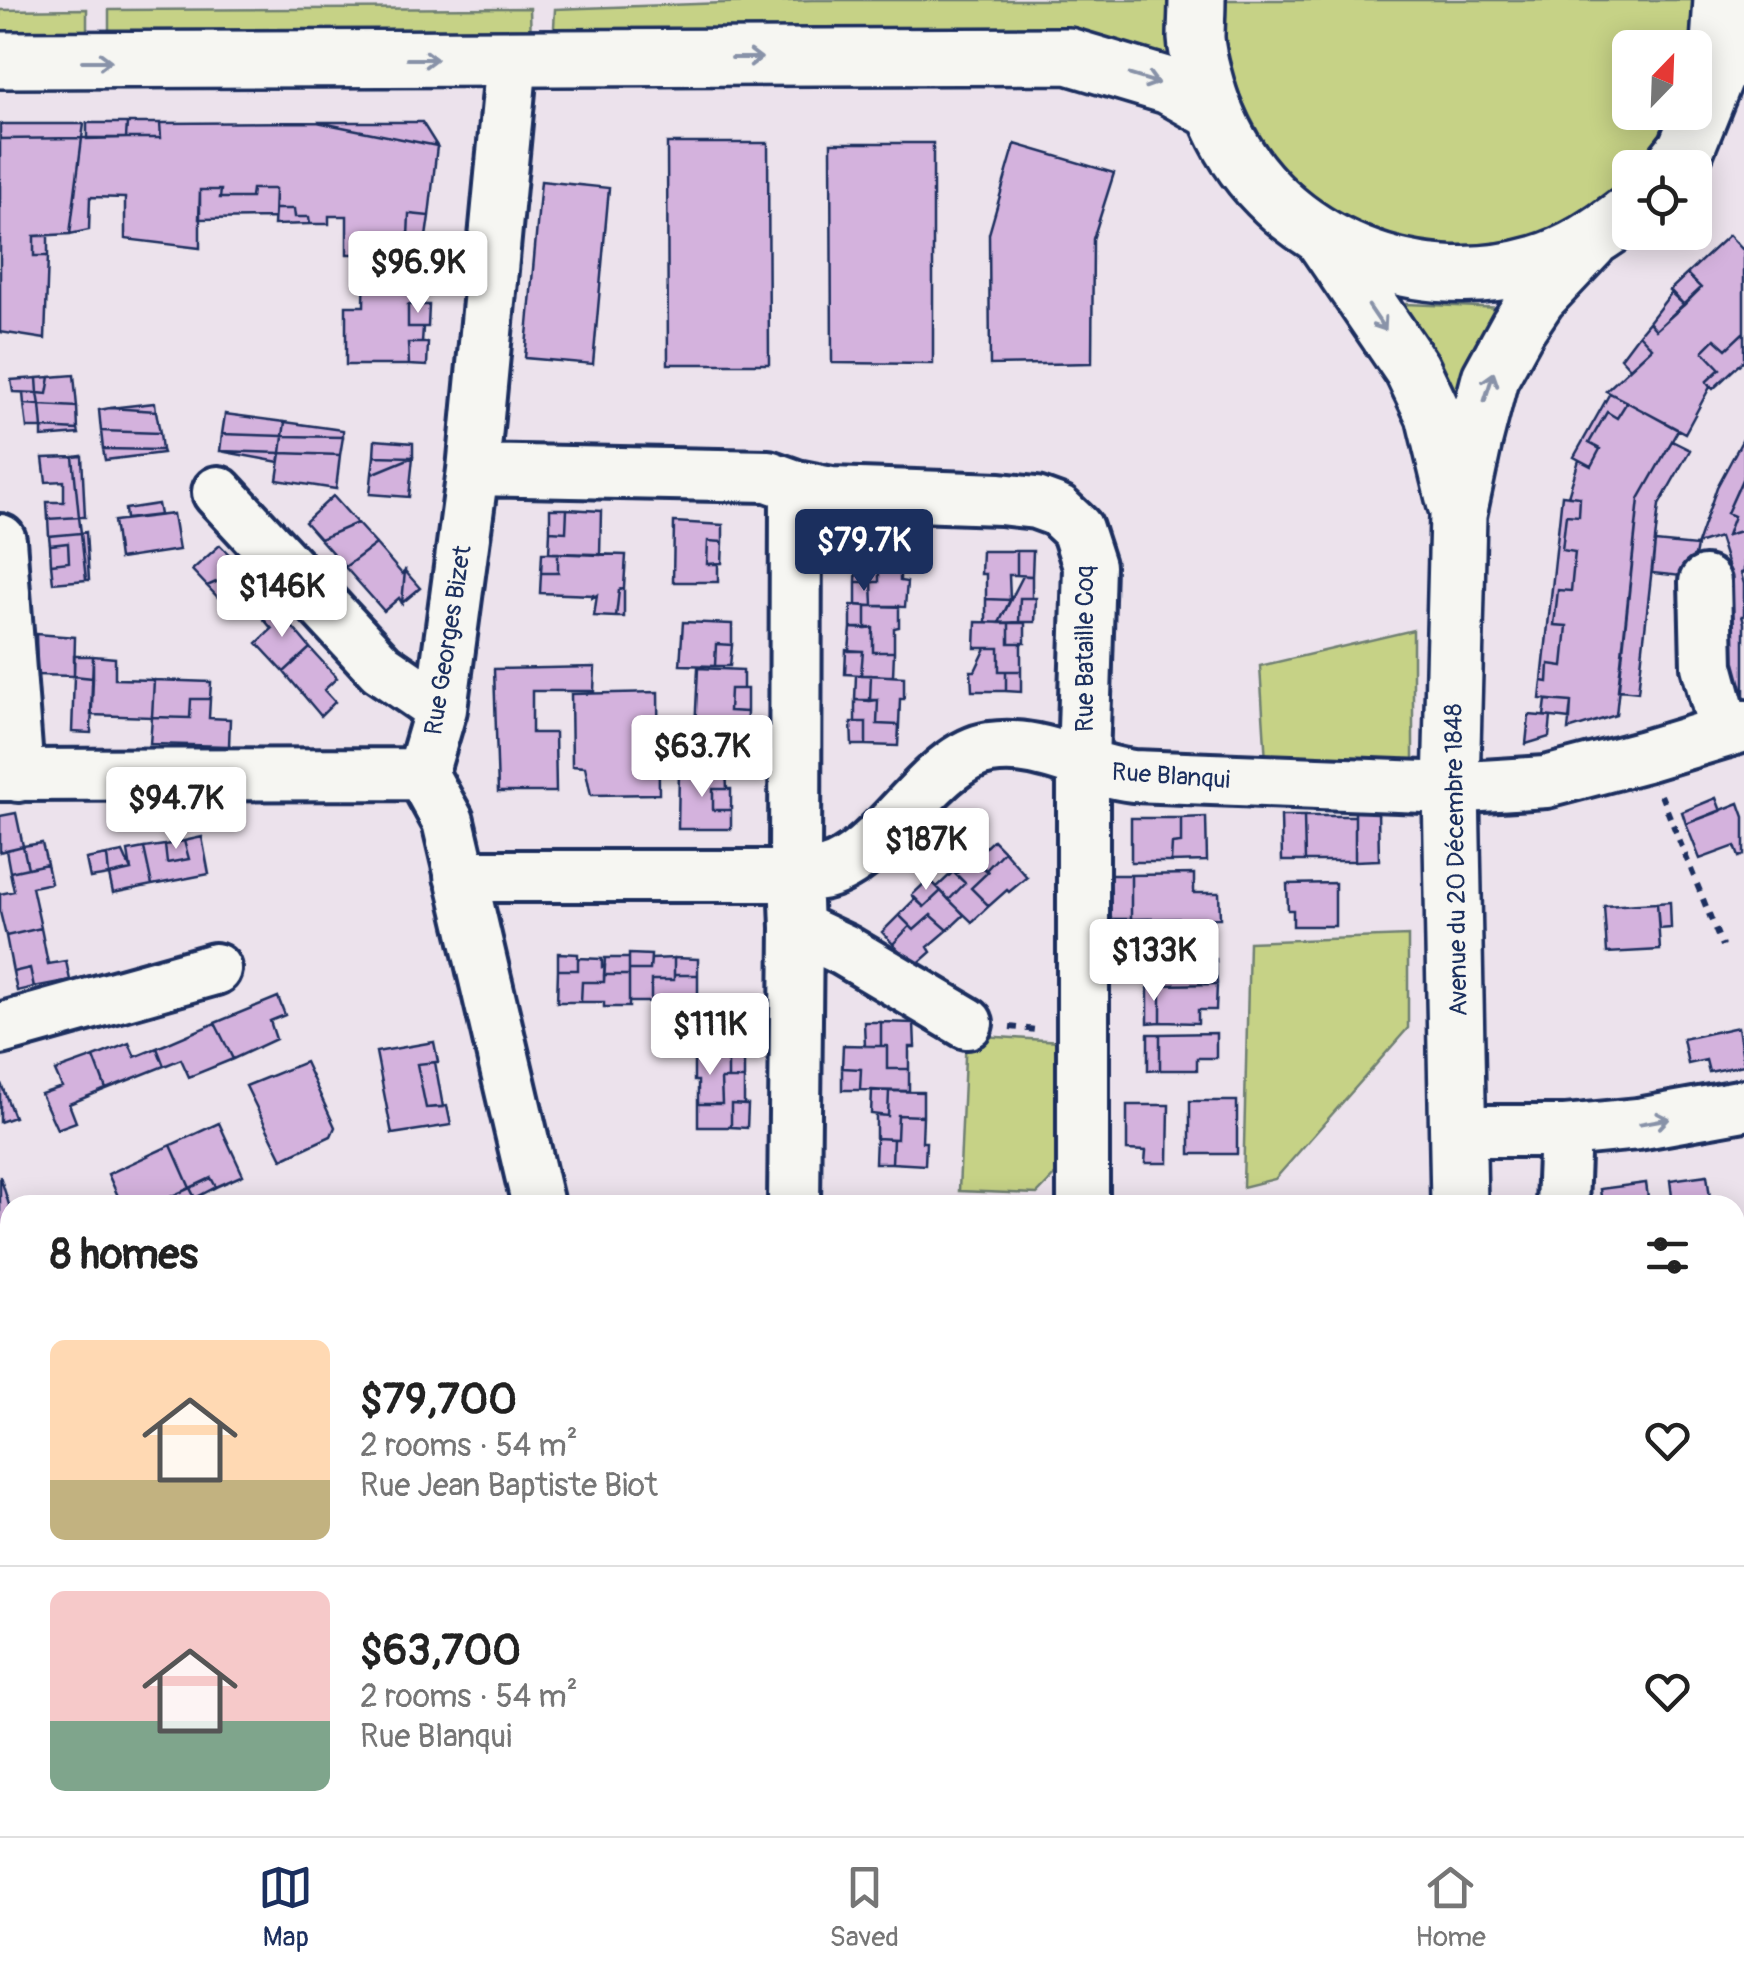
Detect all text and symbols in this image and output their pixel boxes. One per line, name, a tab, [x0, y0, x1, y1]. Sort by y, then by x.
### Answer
north arrow	[1612, 30, 1712, 130]
map controls	[1612, 30, 1712, 250]
one-way arrow	[730, 48, 763, 68]
one-way arrow	[406, 50, 438, 68]
one-way arrow	[80, 52, 113, 70]
one-way arrow	[1128, 71, 1159, 89]
button: locate	[1612, 150, 1712, 250]
pin: $96.9K	[337, 231, 499, 316]
text: $96.9K	[370, 243, 466, 283]
one-way arrow	[1367, 303, 1388, 331]
one-way arrow	[1482, 371, 1500, 403]
pin: $79.7K	[783, 509, 945, 594]
text: $79.7K	[817, 521, 911, 561]
street label: Rue Georges Bizet	[418, 542, 479, 737]
pin: $146K	[212, 555, 352, 640]
street label: Rue Bataille Coq	[1070, 566, 1101, 732]
text: $146K	[239, 567, 325, 607]
street label: Avenue du 20 Décembre 1848	[1438, 703, 1475, 1017]
pin: $63.7K	[621, 715, 783, 800]
text: $63.7K	[653, 727, 751, 767]
street label: Rue Blanqui	[1111, 757, 1231, 796]
pin: $94.7K	[95, 767, 257, 852]
text: $94.7K	[128, 779, 224, 819]
pin: $187K	[856, 808, 996, 893]
text: $187K	[885, 820, 967, 860]
pin: $133K	[1084, 919, 1224, 1004]
text: $133K	[1112, 931, 1196, 971]
pin: $111K	[640, 993, 780, 1078]
text: $111K	[673, 1005, 747, 1045]
one-way arrow	[1638, 1111, 1671, 1130]
icon: filters	[1640, 1228, 1695, 1283]
text: 8 homes	[50, 1229, 198, 1281]
text: $79,700	[360, 1374, 517, 1426]
icon: home	[130, 1380, 250, 1500]
icon: heart	[1640, 1413, 1695, 1468]
text: 2 rooms · 54 m²	[360, 1426, 578, 1466]
text: Rue Jean Baptiste Biot	[360, 1466, 658, 1506]
text: $63,700	[360, 1625, 521, 1677]
icon: home	[130, 1631, 250, 1751]
icon: heart	[1640, 1664, 1695, 1719]
text: 2 rooms · 54 m²	[360, 1677, 578, 1717]
text: Rue Blanqui	[360, 1717, 512, 1757]
tab: Map	[258, 1860, 313, 1955]
tab: Saved	[829, 1860, 899, 1955]
tab: Home	[1415, 1860, 1486, 1955]

